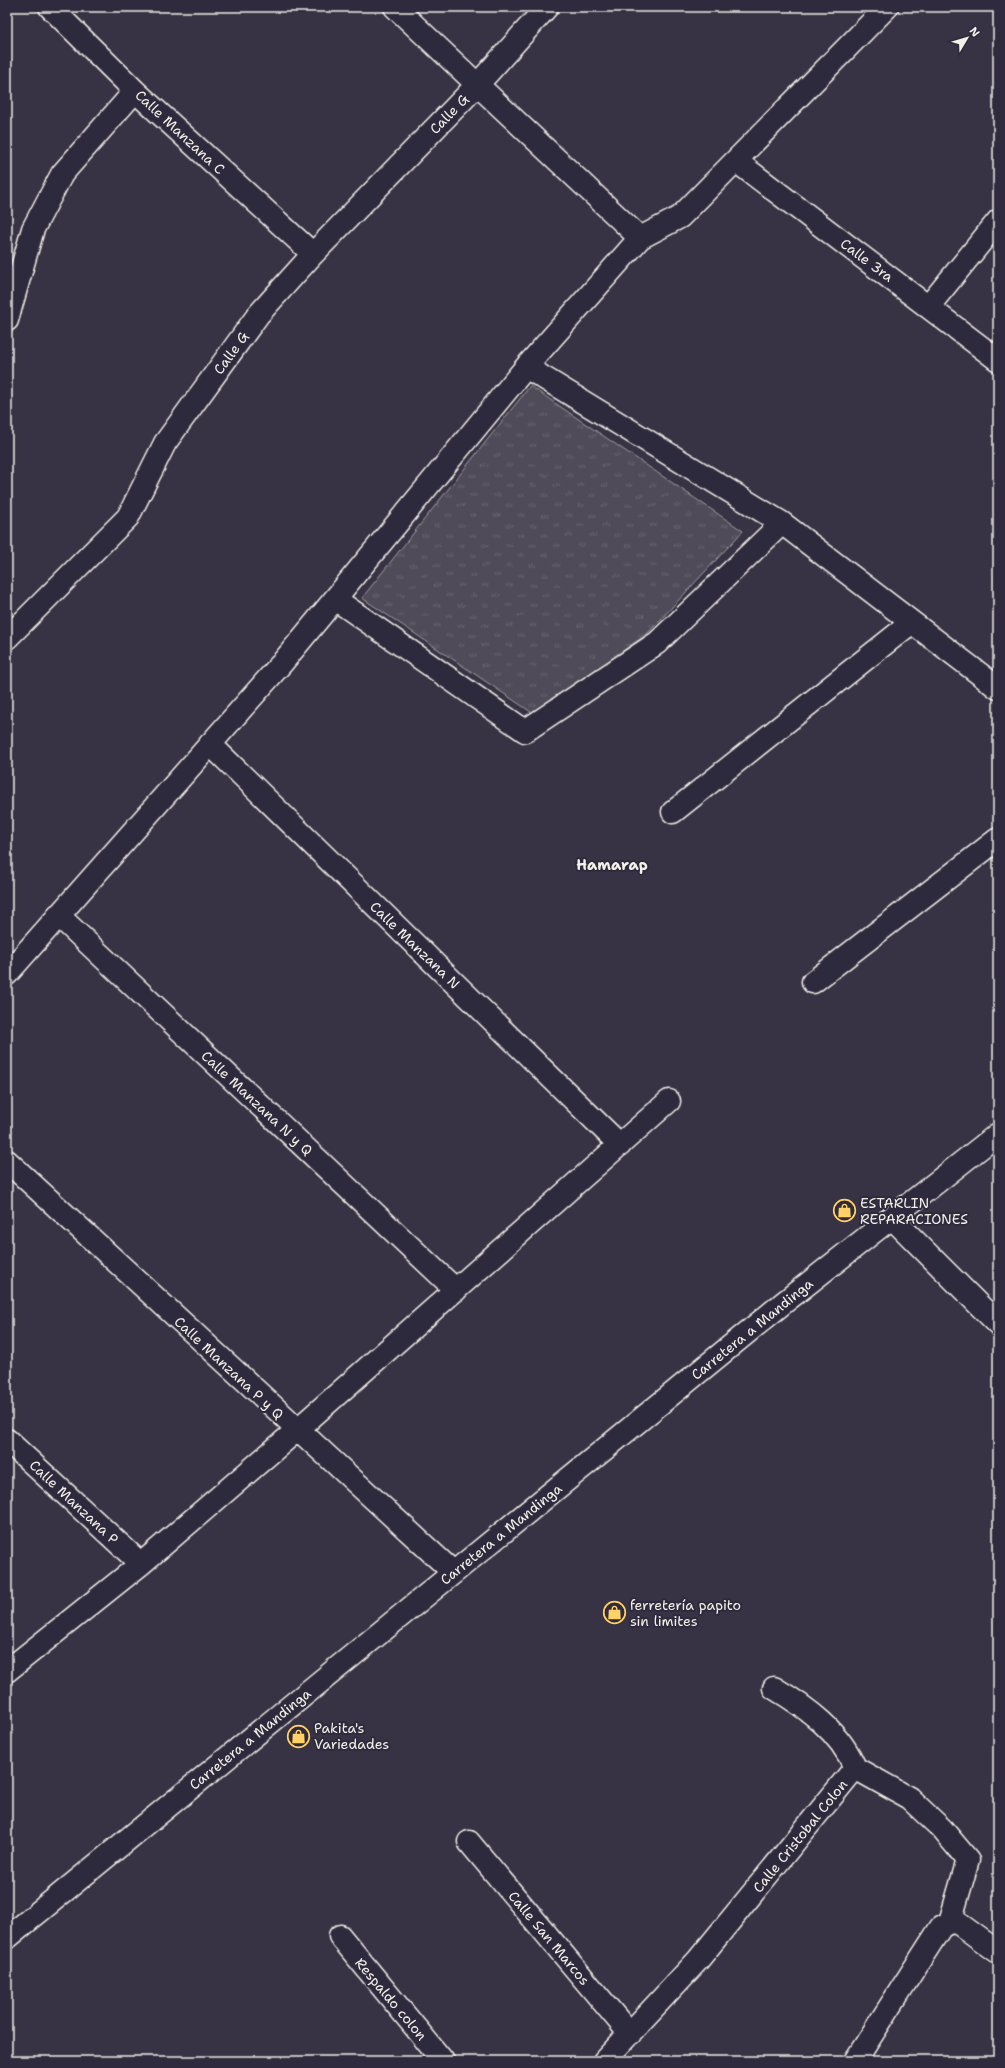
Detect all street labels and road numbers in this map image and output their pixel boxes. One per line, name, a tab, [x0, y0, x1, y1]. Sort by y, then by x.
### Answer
street label: Calle Manzana C	[131, 86, 229, 178]
street label: Calle G	[426, 90, 473, 138]
street label: Calle 3ra	[837, 234, 897, 286]
street label: Calle G	[209, 328, 253, 378]
street label: Calle Manzana N	[366, 898, 464, 992]
street label: Calle Manzana N y Q	[198, 1047, 316, 1159]
street label: Carretera a Mandinga	[687, 1274, 817, 1384]
street label: Calle Manzana P y Q	[171, 1313, 287, 1423]
street label: Calle Manzana P	[26, 1456, 122, 1548]
street label: Carretera a Mandinga	[436, 1479, 566, 1589]
street label: Carretera a Mandinga	[185, 1684, 315, 1794]
street label: Calle Cristobal Colon	[749, 1776, 851, 1896]
street label: Calle San Marcos	[504, 1887, 594, 1989]
street label: Respaldo colon	[351, 1954, 431, 2044]

